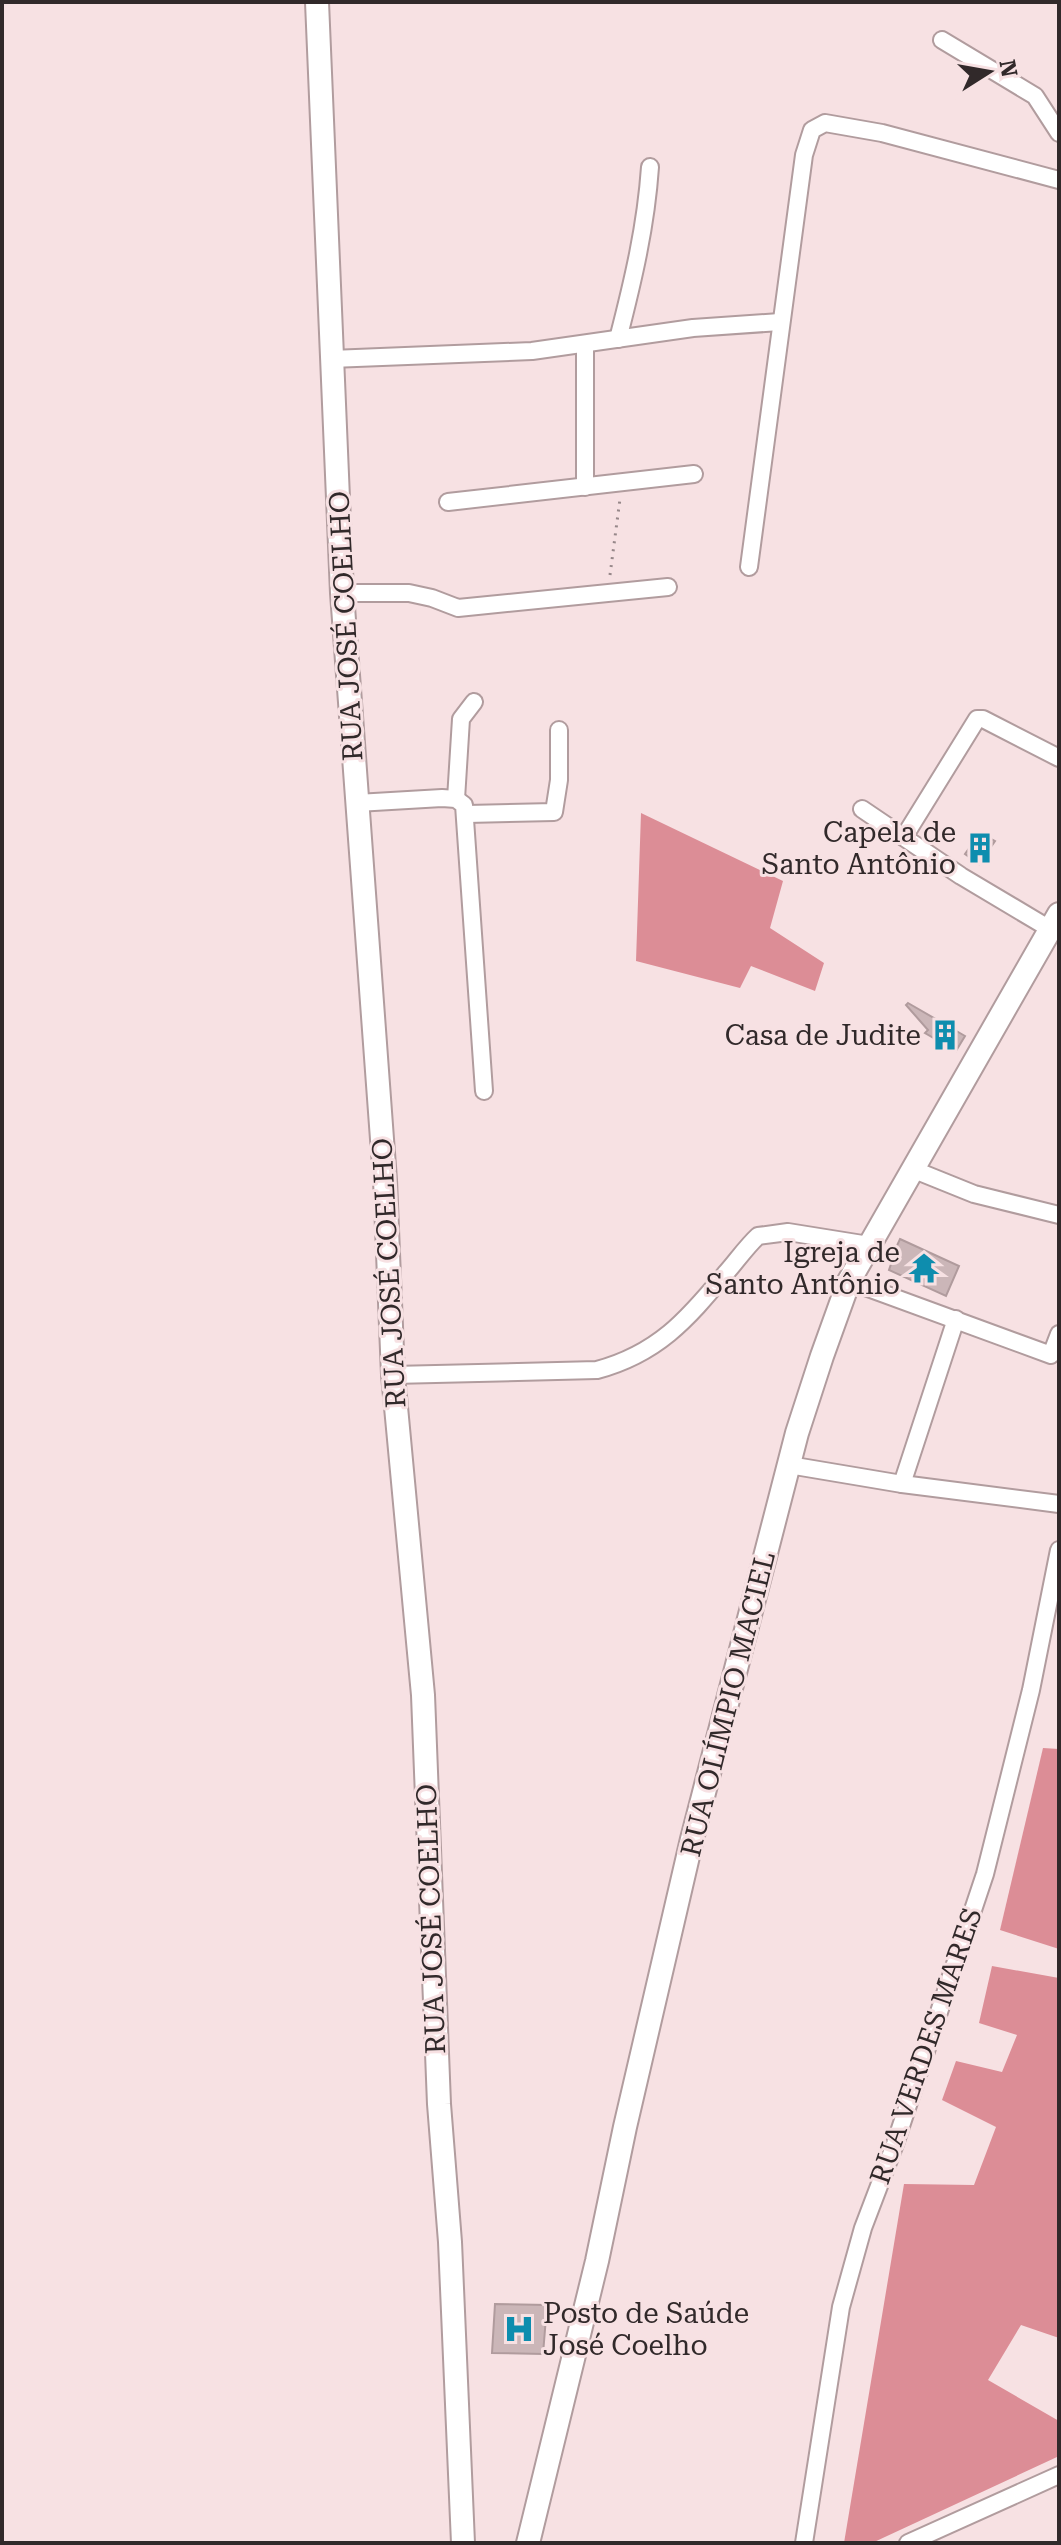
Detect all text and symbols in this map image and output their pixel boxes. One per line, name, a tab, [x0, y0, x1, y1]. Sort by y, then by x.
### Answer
north arrow	[949, 32, 1029, 112]
text: N	[994, 58, 1022, 79]
street label: RUA JOSÉ COELHO	[321, 490, 370, 762]
place label: Capela de Santo Antônio	[762, 816, 956, 881]
building icon: Capela de Santo Antônio	[963, 831, 997, 865]
building icon: Casa de Judite	[928, 1018, 962, 1052]
place label: Casa de Judite	[725, 1019, 921, 1052]
street label: RUA JOSÉ COELHO	[364, 1137, 413, 1409]
place label: Igreja de Santo Antônio	[706, 1236, 900, 1301]
temple icon: Igreja de Santo Antônio	[907, 1251, 941, 1285]
street label: RUA OLÍMPIO MACIEL	[673, 1548, 782, 1860]
street label: RUA JOSÉ COELHO	[409, 1783, 452, 2055]
street label: RUA VERDES MARES	[863, 1904, 989, 2188]
place label: Posto de Saúde José Coelho	[543, 2297, 749, 2362]
hospital icon: Posto de Saúde José Coelho	[502, 2312, 536, 2346]

